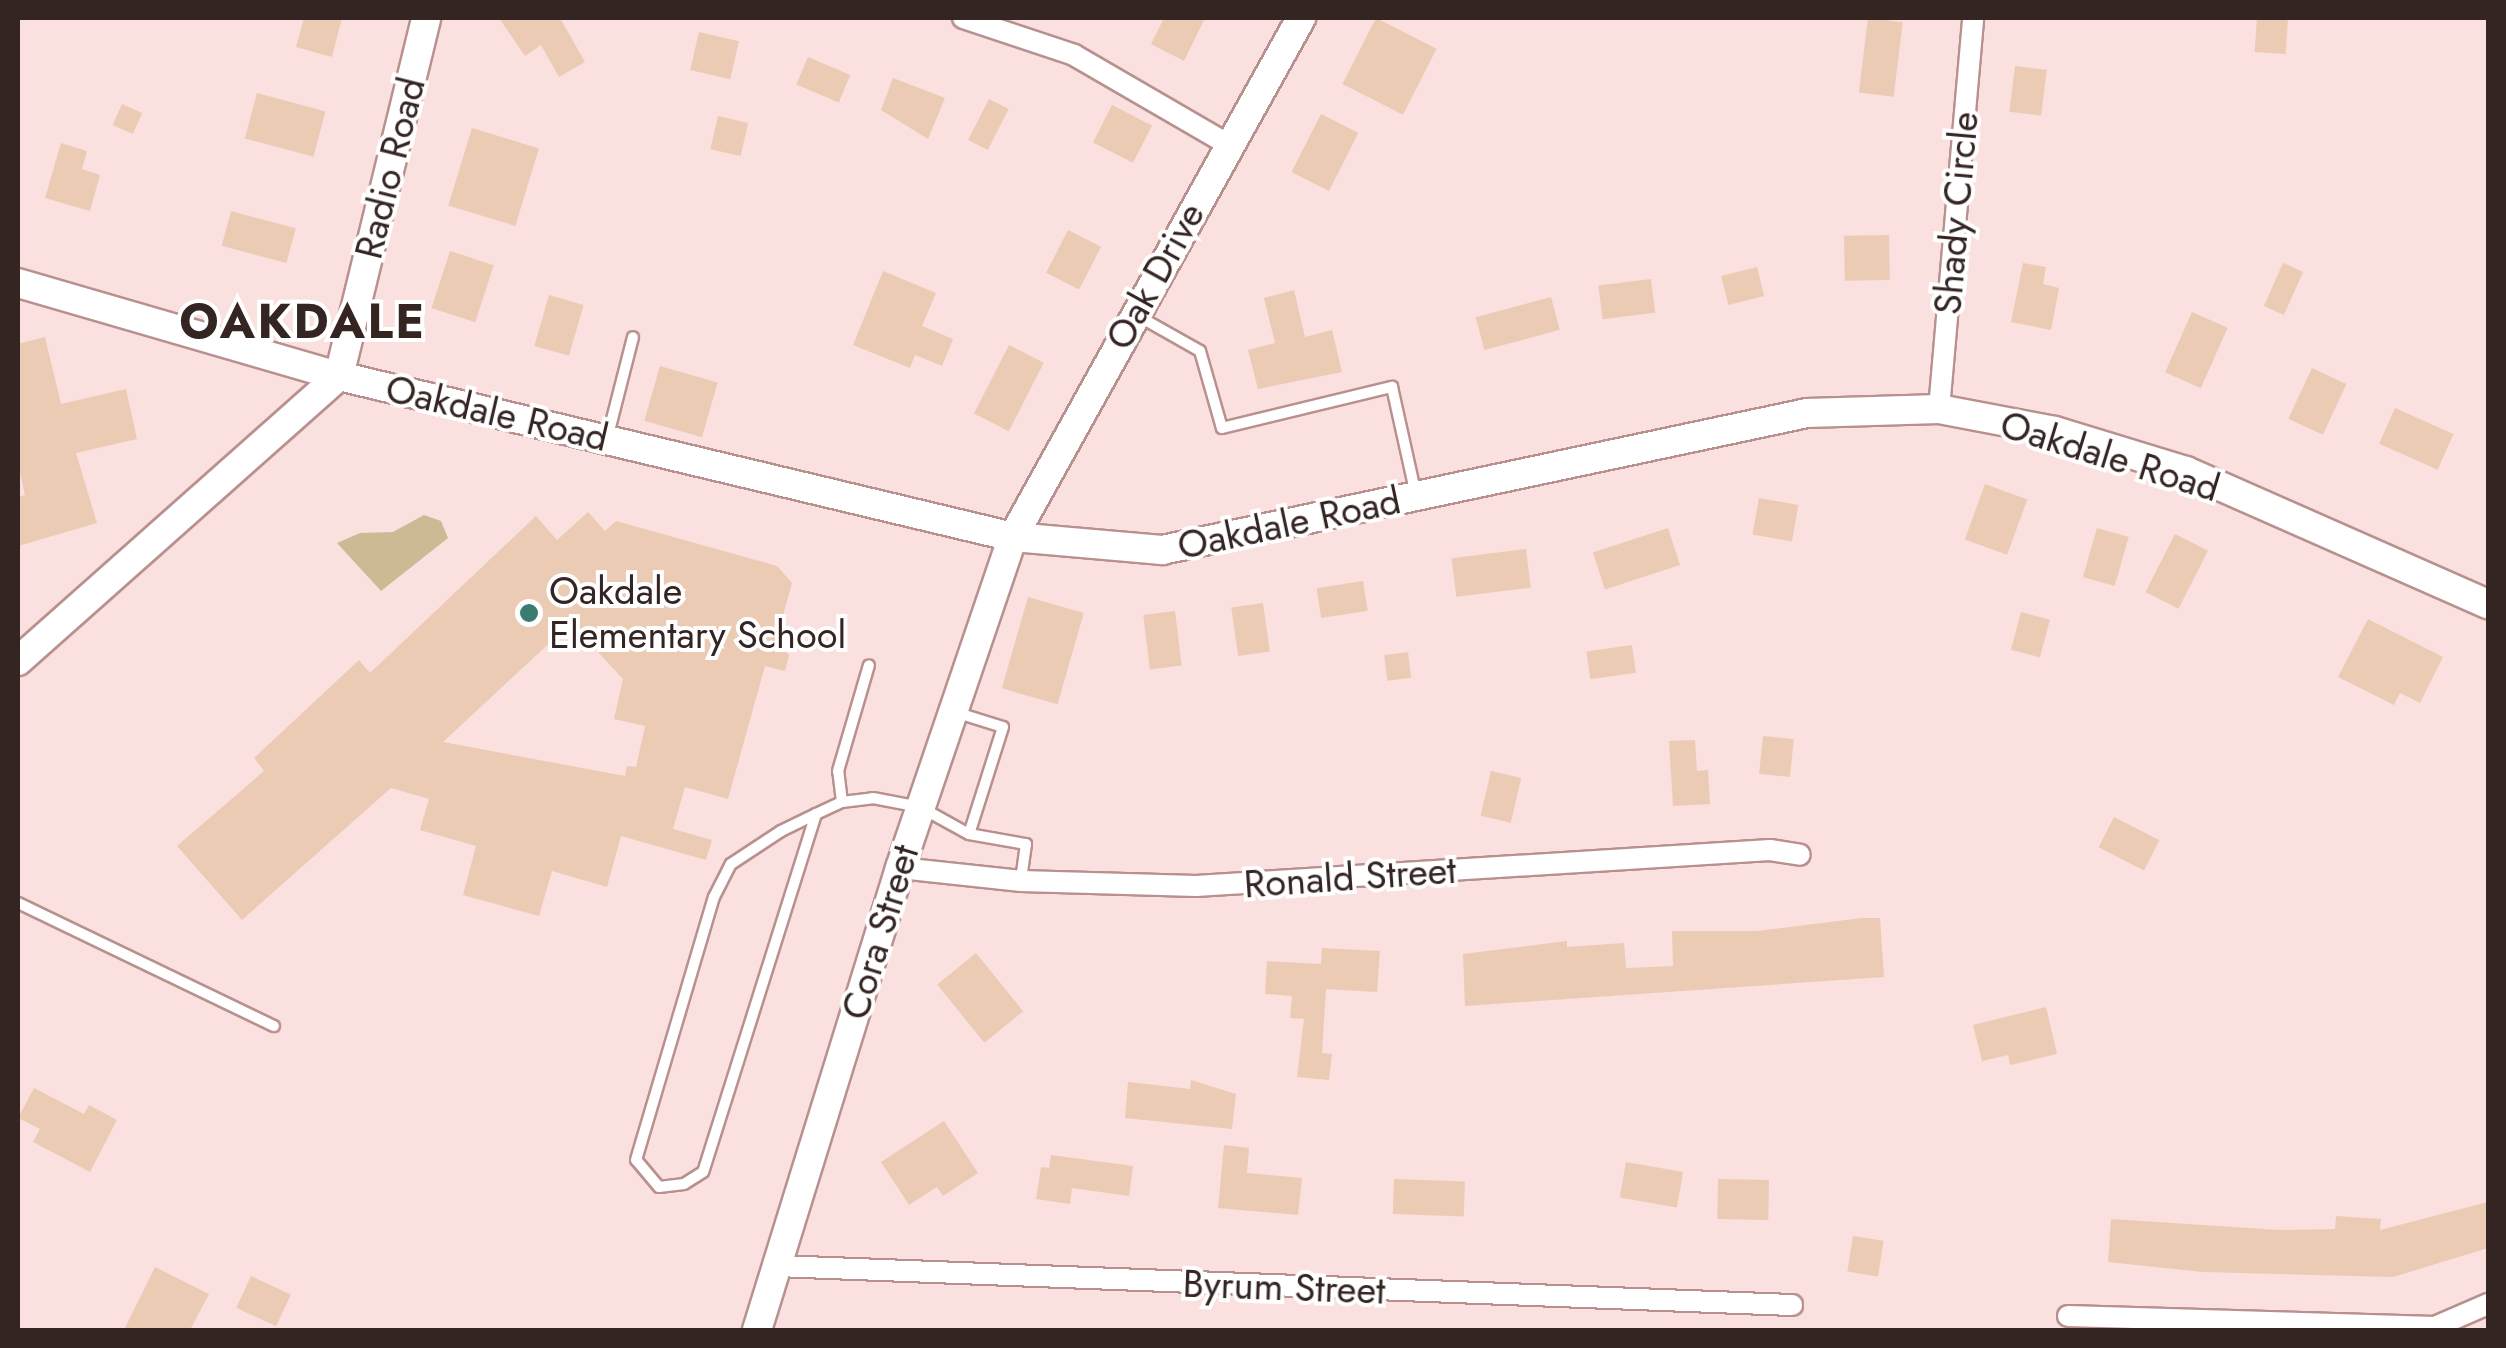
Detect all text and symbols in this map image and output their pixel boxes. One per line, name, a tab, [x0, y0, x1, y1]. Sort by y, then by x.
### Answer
street label: Radio Road	[345, 73, 435, 263]
street label: Shady Circle	[1924, 110, 1988, 316]
street label: Oak Drive	[1096, 195, 1214, 357]
district label: OAKDALE	[179, 293, 427, 351]
street label: Oakdale Road	[381, 365, 613, 461]
street label: Oakdale Road	[1995, 401, 2225, 511]
street label: Oakdale Road	[1173, 477, 1405, 569]
place label: Oakdale Elementary School	[549, 568, 846, 658]
marker: Oakdale Elementary School	[518, 602, 540, 624]
street label: Cora Street	[832, 839, 928, 1025]
street label: Ronald Street	[1242, 847, 1458, 907]
street label: Byrum Street	[1182, 1261, 1386, 1313]

